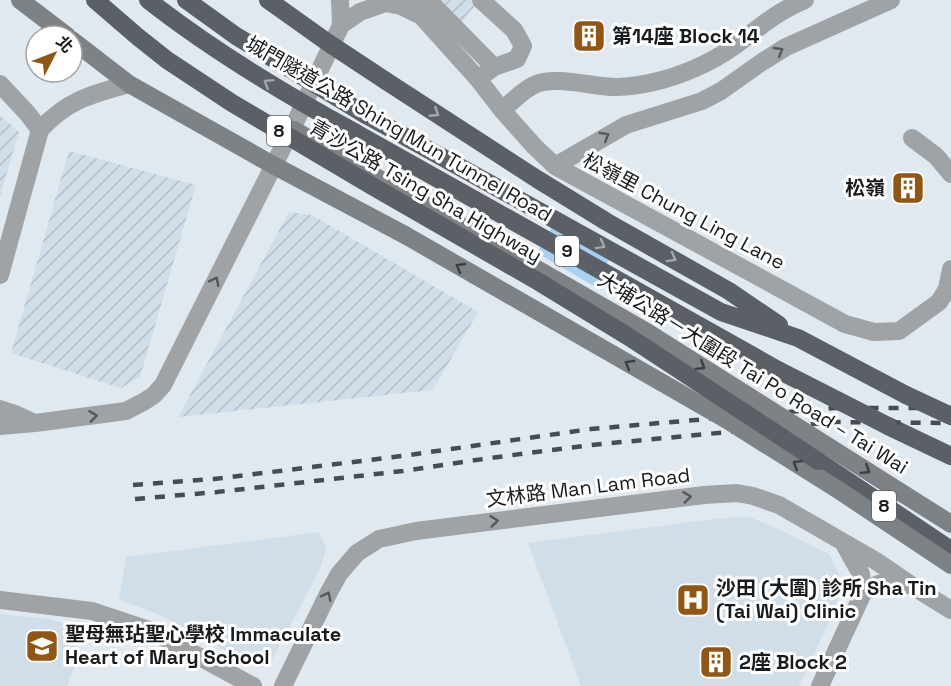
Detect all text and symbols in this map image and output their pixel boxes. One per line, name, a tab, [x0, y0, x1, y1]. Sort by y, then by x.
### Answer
building icon: 第14座 Block 14	[571, 18, 607, 54]
place label: 第14座 Block 14	[612, 23, 760, 49]
north arrow	[24, 24, 84, 84]
street label: 城門隧道公路 Shing Mun Tunnel Road	[241, 30, 557, 228]
text: 北	[52, 31, 78, 57]
one-way arrow	[773, 47, 783, 58]
one-way arrow	[264, 79, 275, 90]
one-way arrow	[428, 105, 439, 116]
street label: 青沙公路 Tsing Sha Highway	[305, 114, 547, 268]
road number: 8	[267, 116, 291, 146]
one-way arrow	[599, 132, 609, 144]
street label: 松嶺里 Chung Ling Lane	[579, 147, 789, 275]
building icon: 松嶺	[890, 170, 926, 206]
place label: 松嶺	[845, 175, 885, 201]
road number: 9	[555, 236, 579, 266]
one-way arrow	[595, 238, 605, 249]
one-way arrow	[666, 251, 677, 263]
one-way arrow	[456, 263, 466, 274]
street label: 大埔公路－大圍段 Tai Po Road – Tai Wai	[593, 266, 913, 480]
one-way arrow	[208, 276, 219, 287]
one-way arrow	[694, 359, 705, 370]
one-way arrow	[625, 360, 636, 371]
one-way arrow	[89, 410, 98, 423]
one-way arrow	[793, 459, 803, 471]
street label: 文林路 Man Lam Road	[485, 462, 691, 512]
one-way arrow	[860, 462, 870, 474]
one-way arrow	[683, 491, 692, 503]
road number: 8	[872, 491, 896, 521]
one-way arrow	[489, 515, 498, 528]
place label: 沙田 (大圍) 診所 Sha Tin (Tai Wai) Clinic	[716, 575, 937, 624]
hospital icon: 沙田 (大圍) 診所 Sha Tin (Tai Wai) Clinic	[675, 582, 711, 618]
one-way arrow	[320, 591, 332, 602]
place label: 聖母無玷聖心學校 Immaculate Heart of Mary School	[65, 621, 341, 670]
school or university icon: 聖母無玷聖心學校 Immaculate Heart of Mary School	[24, 628, 60, 664]
building icon: 2座 Block 2	[698, 644, 734, 680]
place label: 2座 Block 2	[739, 649, 847, 675]

